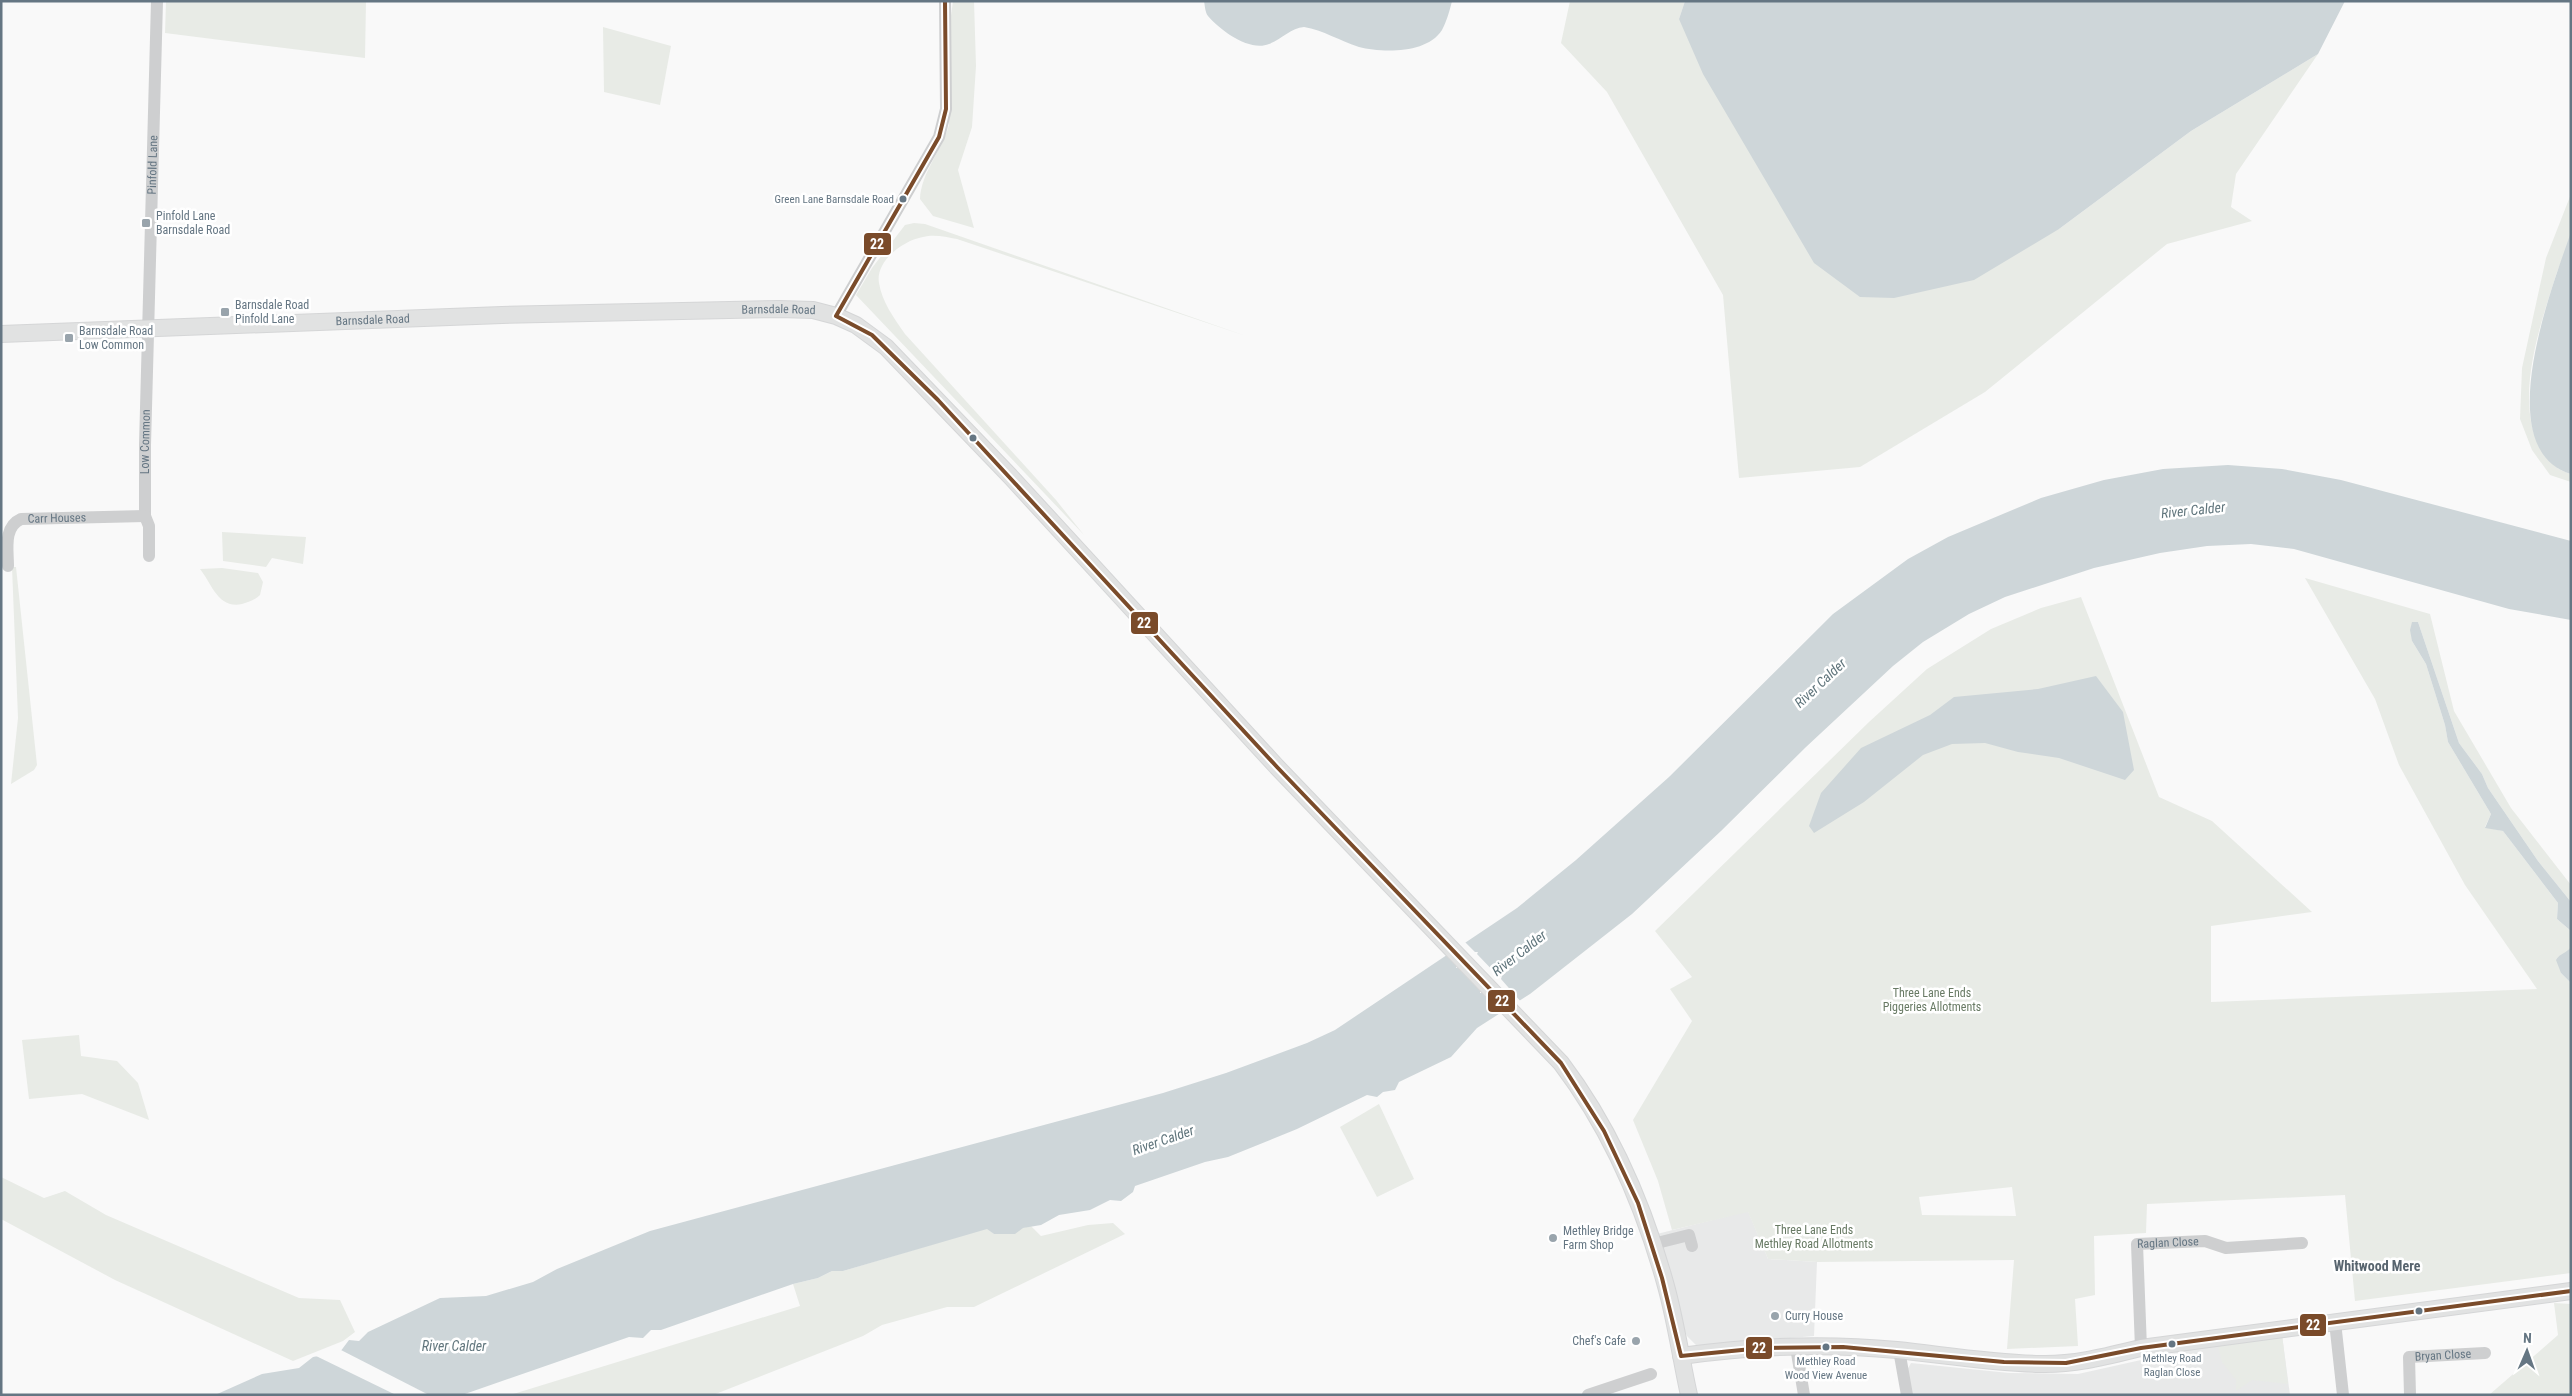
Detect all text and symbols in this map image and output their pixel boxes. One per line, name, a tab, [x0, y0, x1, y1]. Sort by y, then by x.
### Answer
street label: Pinfold Lane	[145, 135, 160, 195]
place label: Green Lane Barnsdale Road	[775, 193, 894, 206]
marker: Green Lane Barnsdale Road	[898, 194, 908, 204]
place label: Pinfold Lane Barnsdale Road	[156, 209, 230, 237]
marker: Pinfold Lane Barnsdale Road	[140, 217, 152, 229]
line badge: 22	[863, 232, 892, 256]
text: 22	[870, 236, 884, 252]
place label: Barnsdale Road Pinfold Lane	[235, 298, 309, 326]
street label: Barnsdale Road	[741, 302, 816, 317]
marker: Barnsdale Road Pinfold Lane	[219, 306, 231, 318]
street label: Barnsdale Road	[335, 311, 410, 328]
place label: Barnsdale Road Low Common	[79, 324, 153, 352]
marker: Barnsdale Road Low Common	[63, 332, 75, 344]
street label: Low Common	[138, 409, 153, 474]
unlabelled marker	[968, 433, 978, 443]
water label: River Calder	[2160, 499, 2227, 521]
street label: Carr Houses	[27, 510, 86, 526]
line badge: 22	[1130, 611, 1159, 635]
text: 22	[1137, 615, 1151, 631]
water label: River Calder	[1791, 655, 1850, 711]
water label: River Calder	[1489, 926, 1550, 979]
park label: Three Lane Ends Piggeries Allotments	[1883, 986, 1981, 1014]
line badge: 22	[1487, 989, 1516, 1013]
text: 22	[1495, 993, 1509, 1009]
water label: River Calder	[1130, 1122, 1197, 1158]
park label: Three Lane Ends Methley Road Allotments	[1755, 1223, 1873, 1251]
place label: Methley Bridge Farm Shop	[1563, 1224, 1634, 1252]
marker: Methley Bridge Farm Shop	[1547, 1232, 1559, 1244]
street label: Raglan Close	[2137, 1234, 2199, 1251]
district label: Whitwood Mere	[2334, 1258, 2421, 1274]
unlabelled marker	[2414, 1306, 2424, 1316]
place label: Curry House	[1785, 1309, 1844, 1323]
marker: Curry House	[1769, 1310, 1781, 1322]
line badge: 22	[2299, 1313, 2327, 1337]
text: 22	[2306, 1317, 2320, 1333]
north arrow	[2502, 1326, 2552, 1376]
text: N	[2523, 1330, 2532, 1346]
place label: Chef's Cafe	[1572, 1334, 1626, 1348]
marker: Chef's Cafe	[1630, 1335, 1642, 1347]
line badge: 22	[1745, 1336, 1773, 1360]
water label: River Calder	[422, 1338, 487, 1354]
marker: Methley Road Raglan Close	[2167, 1339, 2177, 1349]
text: 22	[1752, 1340, 1766, 1356]
marker: Methley Road Wood View Avenue	[1821, 1342, 1831, 1352]
street label: Bryan Close	[2414, 1347, 2472, 1364]
place label: Methley Road Raglan Close	[2143, 1352, 2201, 1379]
place label: Methley Road Wood View Avenue	[1785, 1355, 1867, 1382]

